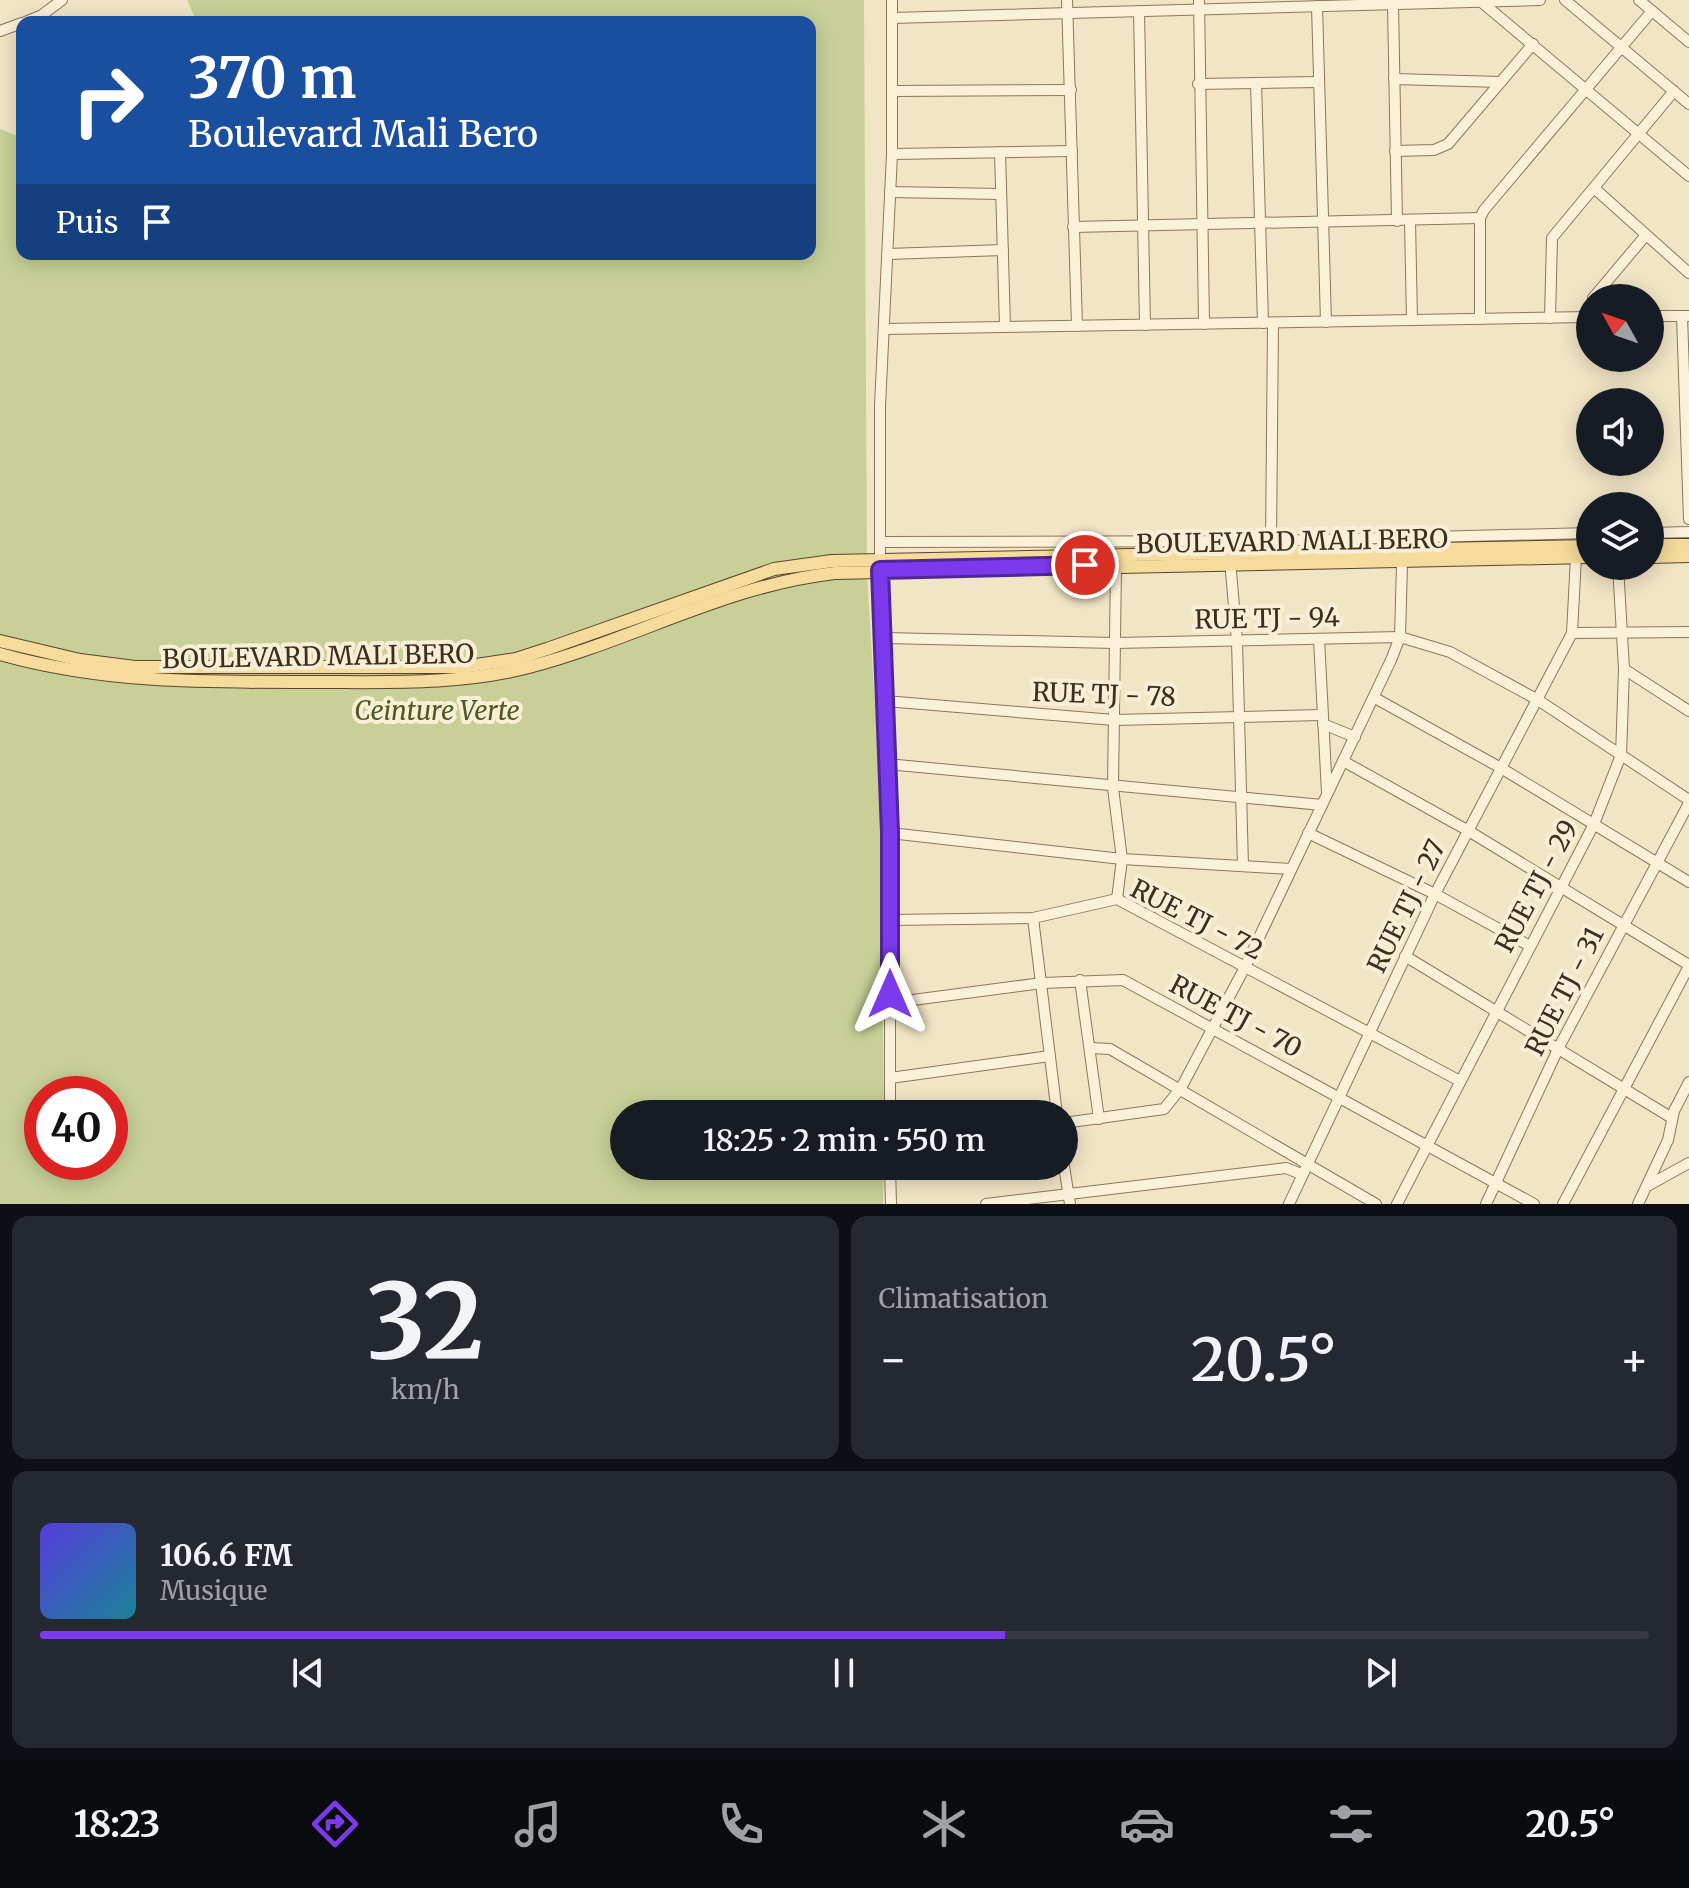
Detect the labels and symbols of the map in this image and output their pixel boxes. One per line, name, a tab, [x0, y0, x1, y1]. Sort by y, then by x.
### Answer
north arrow	[1576, 284, 1664, 372]
street label: BOULEVARD MALI BERO	[1136, 522, 1448, 560]
pin	[1051, 531, 1119, 599]
street label: RUE TJ - 94	[1194, 600, 1340, 636]
street label: BOULEVARD MALI BERO	[162, 637, 474, 675]
street label: RUE TJ - 78	[1031, 675, 1177, 713]
park label: Ceinture Verte	[354, 694, 520, 727]
street label: RUE TJ - 29	[1487, 814, 1585, 958]
street label: RUE TJ - 27	[1360, 834, 1452, 978]
street label: RUE TJ - 72	[1125, 872, 1269, 966]
street label: RUE TJ - 31	[1518, 921, 1611, 1061]
position arrow	[848, 952, 932, 1036]
street label: RUE TJ - 70	[1164, 967, 1308, 1065]
speed limit sign: 40	[24, 1076, 128, 1180]

